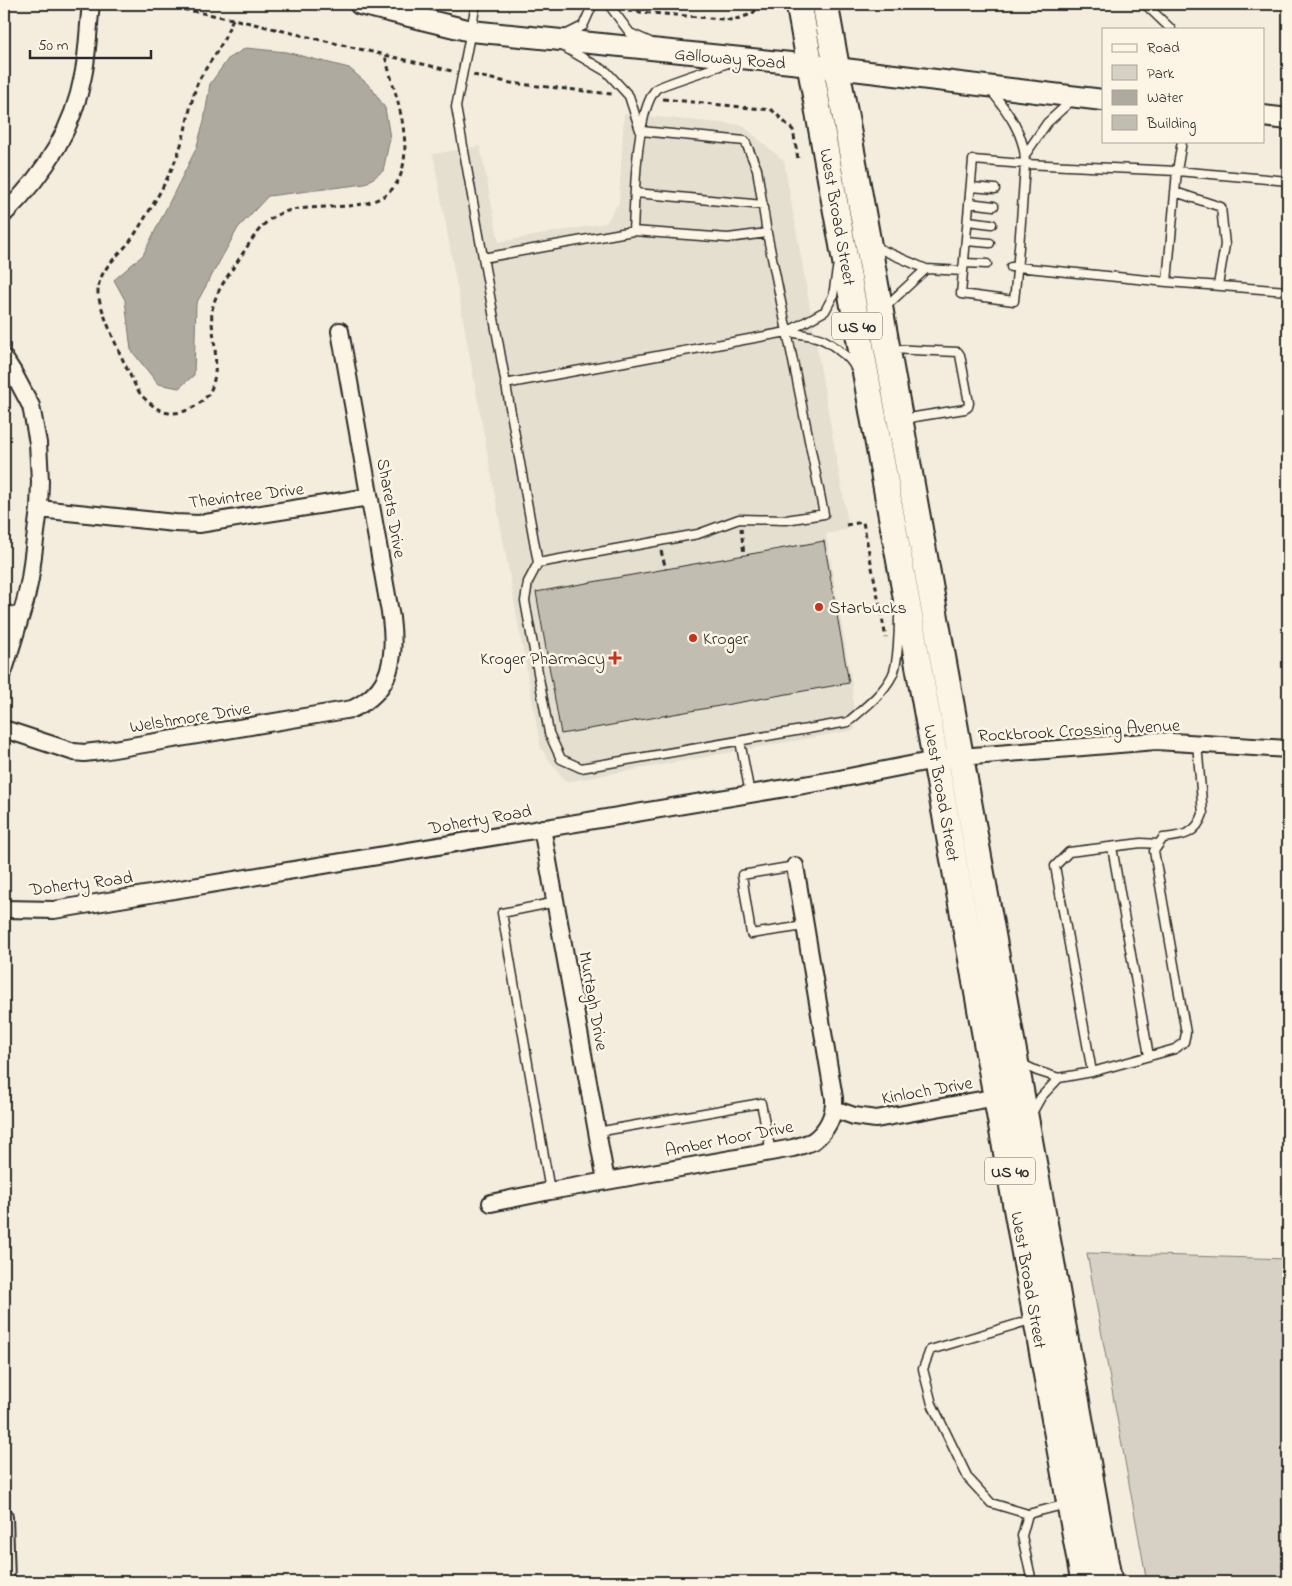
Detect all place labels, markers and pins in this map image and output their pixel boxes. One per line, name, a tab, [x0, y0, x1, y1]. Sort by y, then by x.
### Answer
place label: Starbucks	[829, 596, 907, 622]
marker: Starbucks	[813, 601, 825, 613]
place label: Kroger	[703, 627, 749, 654]
marker: Kroger	[687, 632, 699, 644]
place label: Kroger Pharmacy	[480, 647, 605, 674]
marker: Kroger Pharmacy	[609, 652, 621, 664]

